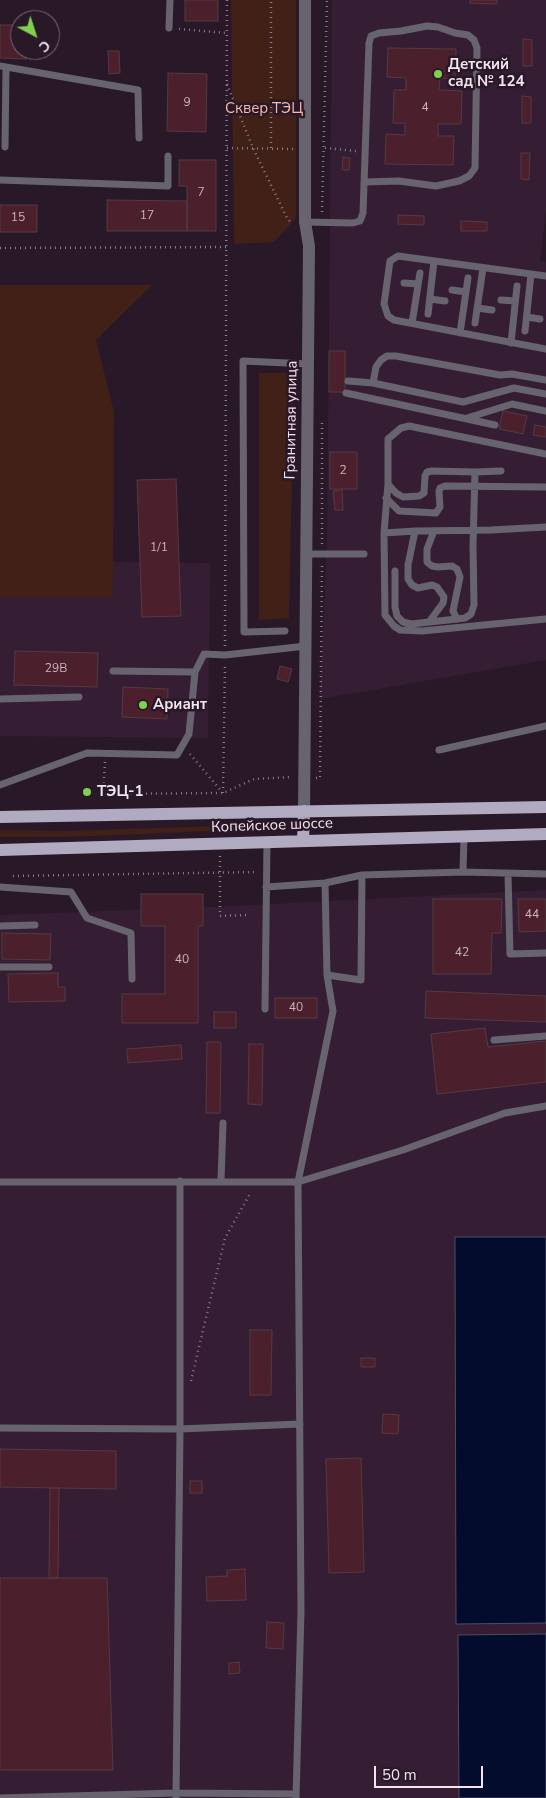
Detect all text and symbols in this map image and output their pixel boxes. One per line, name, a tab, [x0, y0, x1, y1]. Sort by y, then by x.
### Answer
north arrow	[10, 10, 60, 60]
text: С	[35, 36, 54, 56]
place label: Детский сад № 124	[448, 56, 525, 91]
marker: Детский сад № 124	[432, 68, 444, 80]
house number: 9	[183, 96, 191, 110]
park label: Сквер ТЭЦ	[225, 100, 303, 118]
house number: 4	[421, 101, 429, 115]
house number: 7	[197, 186, 205, 200]
house number: 17	[140, 209, 154, 223]
house number: 15	[11, 211, 25, 225]
street label: Гранитная улица	[282, 360, 302, 480]
house number: 2	[339, 464, 347, 478]
house number: 1/1	[150, 541, 168, 555]
house number: 29В	[45, 662, 67, 676]
place label: Ариант	[153, 696, 207, 714]
marker: Ариант	[137, 699, 149, 711]
place label: ТЭЦ-1	[97, 783, 143, 801]
marker: ТЭЦ-1	[81, 786, 93, 798]
street label: Копейское шоссе	[211, 815, 333, 837]
house number: 44	[525, 908, 539, 922]
house number: 42	[455, 946, 469, 960]
house number: 40	[175, 953, 189, 967]
house number: 40	[289, 1001, 303, 1015]
scale bar	[376, 1756, 485, 1788]
text: 50 m	[382, 1765, 417, 1785]

